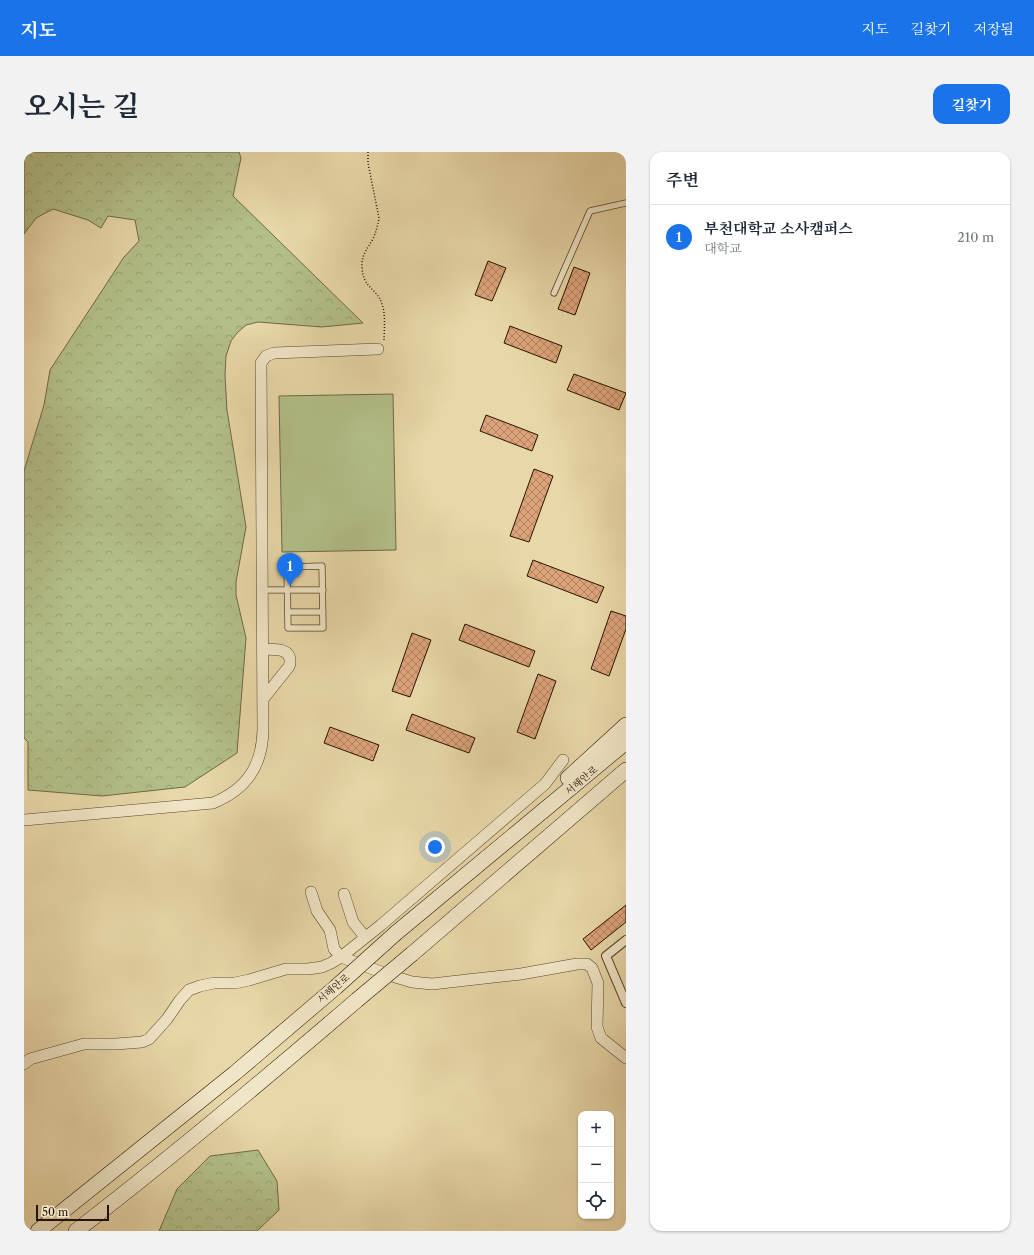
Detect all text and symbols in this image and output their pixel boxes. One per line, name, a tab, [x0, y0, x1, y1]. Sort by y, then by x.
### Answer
text: 지도	[20, 19, 57, 42]
text: 지도	[862, 20, 889, 38]
text: 길찾기	[911, 20, 951, 38]
text: 저장됨	[973, 20, 1014, 38]
button: 길찾기	[933, 84, 1010, 124]
text: 오시는 길	[24, 89, 139, 123]
text: 주변	[666, 170, 699, 190]
text: 부천대학교 소사캠퍼스	[704, 219, 853, 238]
text: 1	[676, 229, 682, 245]
text: 210 m	[957, 229, 994, 245]
text: 대학교	[704, 240, 742, 256]
pin: 1	[277, 553, 303, 586]
street label: 서해안로	[562, 763, 601, 798]
your location	[425, 837, 445, 857]
street label: 서해안로	[314, 971, 352, 1006]
map controls	[578, 1111, 614, 1219]
button: +	[578, 1111, 614, 1147]
button: −	[578, 1147, 614, 1183]
button: locate	[578, 1183, 614, 1219]
scale bar	[36, 1203, 109, 1222]
text: 50 m	[42, 1205, 68, 1219]

